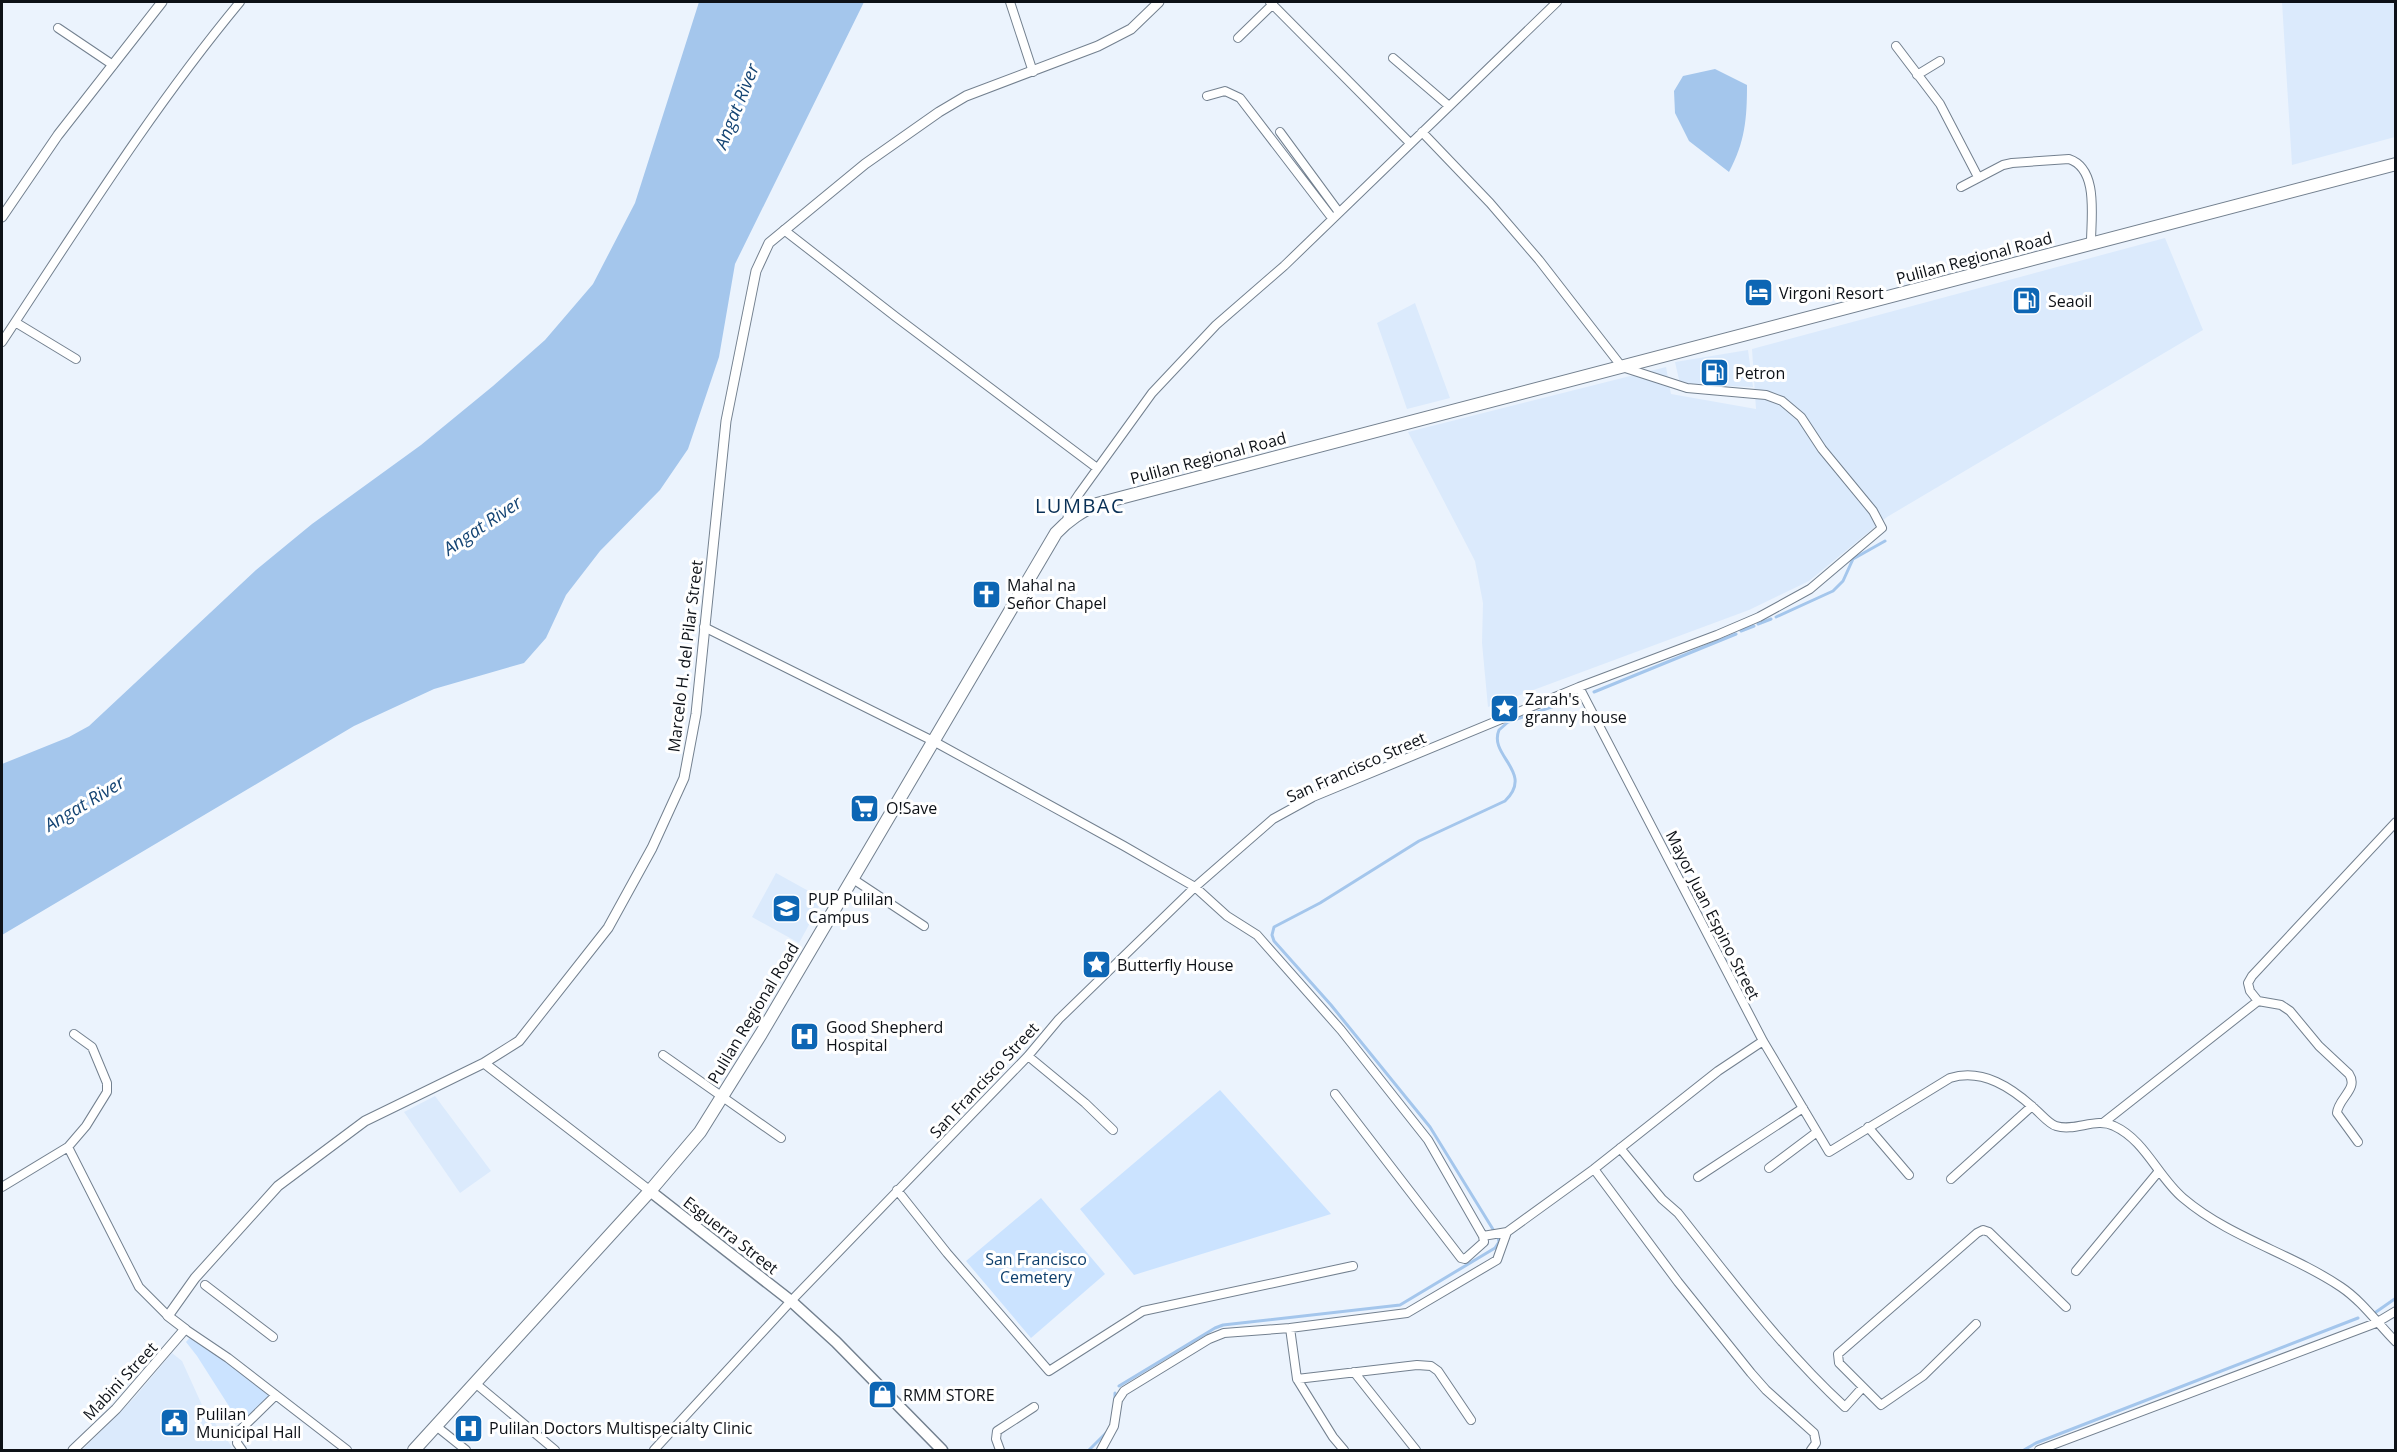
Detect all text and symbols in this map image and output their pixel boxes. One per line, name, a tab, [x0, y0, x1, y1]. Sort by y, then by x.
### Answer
water label: Angat River	[707, 59, 764, 154]
street label: Pulilan Regional Road	[1894, 227, 2054, 289]
hotel icon: Virgoni Resort	[1742, 277, 1774, 309]
place label: Virgoni Resort	[1779, 282, 1884, 304]
fuel station icon: Seaoil	[2011, 285, 2043, 317]
place label: Seaoil	[2048, 290, 2092, 312]
fuel station icon: Petron	[1698, 357, 1730, 389]
place label: Petron	[1735, 362, 1785, 384]
street label: Pulilan Regional Road	[1128, 427, 1288, 489]
water label: Angat River	[436, 489, 527, 561]
district label: LUMBAC	[1035, 492, 1125, 519]
street label: Marcelo H. del Pilar Street	[662, 558, 708, 753]
place label: Mahal na Señor Chapel	[1007, 574, 1106, 614]
church icon: Mahal na Señor Chapel	[970, 578, 1002, 610]
place label: Zarah's granny house	[1525, 688, 1627, 728]
place icon: Zarah's granny house	[1488, 692, 1520, 724]
street label: San Francisco Street	[1283, 726, 1430, 808]
water label: Angat River	[38, 769, 129, 837]
supermarket icon: O!Save	[849, 792, 881, 824]
place label: O!Save	[886, 797, 937, 819]
street label: Mayor Juan Espino Street	[1661, 827, 1765, 1004]
place label: PUP Pulilan Campus	[808, 888, 893, 928]
school or university icon: PUP Pulilan Campus	[771, 892, 803, 924]
street label: Pulilan Regional Road	[702, 938, 804, 1088]
place icon: Butterfly House	[1080, 949, 1112, 981]
place label: Butterfly House	[1117, 954, 1234, 976]
place label: Good Shepherd Hospital	[826, 1016, 943, 1056]
street label: San Francisco Street	[925, 1017, 1044, 1143]
hospital icon: Good Shepherd Hospital	[789, 1020, 821, 1052]
street label: Esguerra Street	[679, 1191, 783, 1279]
park label: San Francisco Cemetery	[985, 1248, 1087, 1288]
street label: Mabini Street	[78, 1337, 162, 1425]
shop icon: RMM STORE	[866, 1379, 898, 1411]
place label: RMM STORE	[903, 1384, 995, 1406]
place label: Pulilan Municipal Hall	[196, 1403, 301, 1443]
public building icon: Pulilan Municipal Hall	[159, 1407, 191, 1439]
hospital icon: Pulilan Doctors Multispecialty Clinic	[452, 1412, 484, 1444]
place label: Pulilan Doctors Multispecialty Clinic	[489, 1417, 753, 1439]

